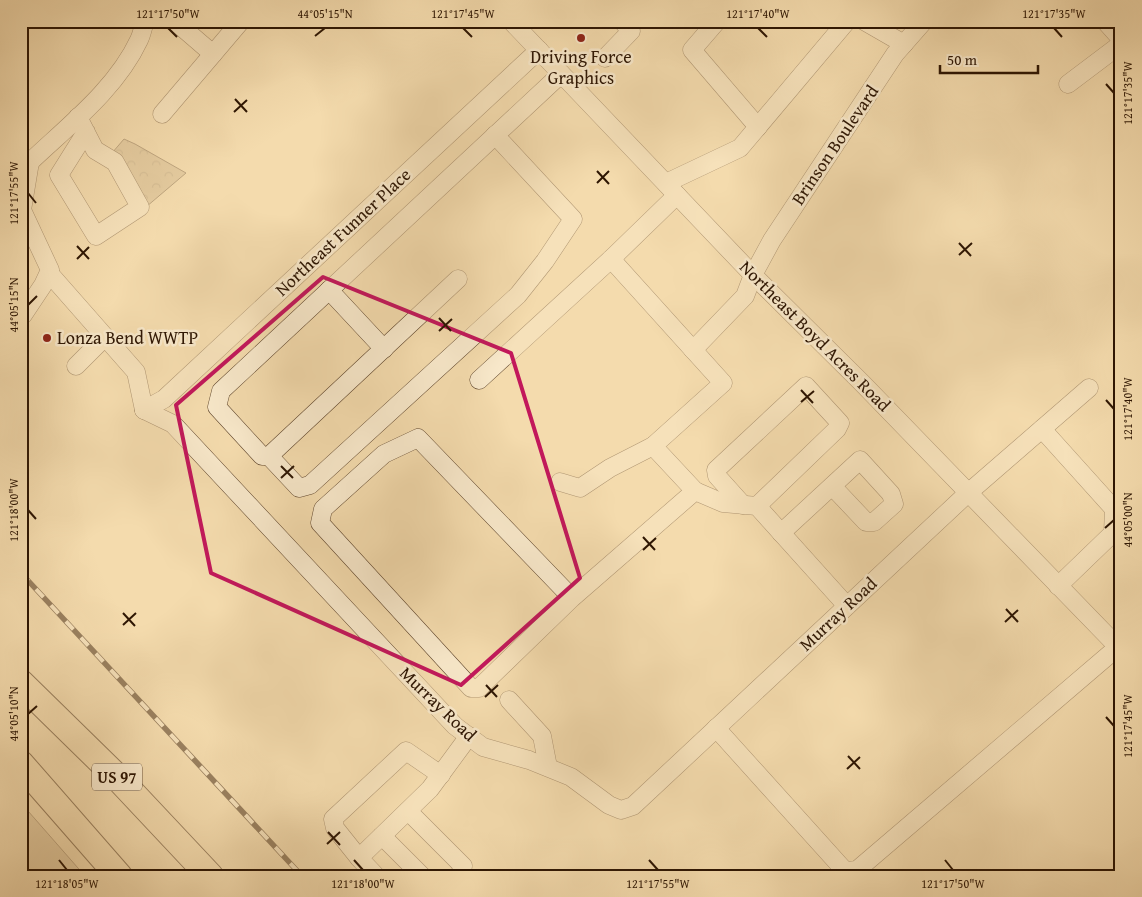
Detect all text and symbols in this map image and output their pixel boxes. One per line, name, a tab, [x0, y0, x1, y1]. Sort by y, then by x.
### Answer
text: 121°17'50"W	[136, 5, 200, 22]
text: 44°05'15"N	[297, 5, 353, 22]
text: 121°17'45"W	[431, 5, 495, 22]
text: 121°17'40"W	[726, 5, 790, 22]
text: 121°17'35"W	[1022, 5, 1086, 22]
marker: Driving Force Graphics	[575, 32, 587, 44]
scale bar	[940, 42, 1037, 74]
place label: Driving Force Graphics	[530, 43, 632, 91]
text: 50 m	[947, 49, 978, 70]
text: 121°17'35"W	[1119, 61, 1136, 125]
street label: Brinson Boulevard	[784, 79, 885, 210]
text: 121°17'55"W	[5, 161, 22, 225]
street label: Northeast Funner Place	[269, 161, 417, 302]
street label: Northeast Boyd Acres Road	[734, 254, 897, 418]
text: 44°05'15"N	[5, 277, 22, 333]
place label: Lonza Bend WWTP	[57, 324, 198, 351]
marker: Lonza Bend WWTP	[41, 332, 53, 344]
text: 121°17'40"W	[1119, 377, 1136, 441]
text: 121°18'00"W	[5, 478, 22, 542]
text: 44°05'00"N	[1119, 492, 1136, 548]
street label: Murray Road	[793, 570, 883, 657]
street label: Murray Road	[394, 660, 483, 748]
text: 44°05'10"N	[5, 686, 22, 742]
text: 121°17'45"W	[1119, 694, 1136, 758]
road number: US 97	[92, 764, 142, 790]
text: 121°18'05"W	[35, 875, 99, 892]
text: 121°18'00"W	[331, 875, 395, 892]
text: 121°17'55"W	[626, 875, 690, 892]
text: 121°17'50"W	[921, 875, 985, 892]

